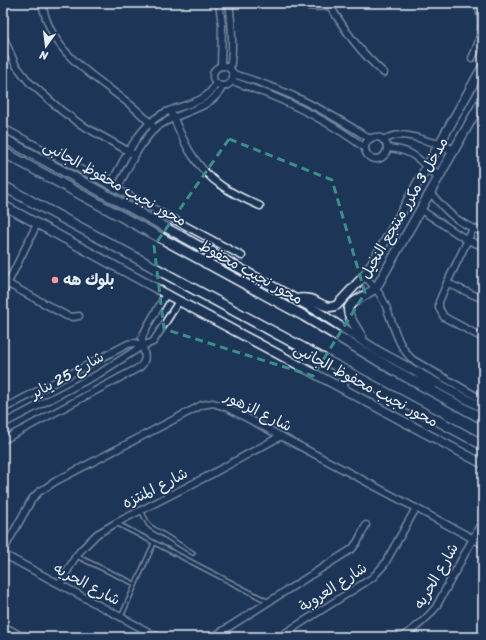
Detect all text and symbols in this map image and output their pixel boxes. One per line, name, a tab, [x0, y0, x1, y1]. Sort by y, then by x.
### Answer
north arrow	[26, 26, 66, 66]
text: N	[37, 45, 51, 66]
street label: مدخل 3 مكرر منتجع النخيل	[353, 132, 455, 284]
street label: محور نجيب محفوظ الجانبى	[38, 133, 192, 233]
street label: محور نجيب محفوظ	[194, 233, 308, 311]
place label: بلوك هه	[63, 267, 114, 293]
marker: بلوك هه	[50, 275, 60, 285]
street label: محور نجيب محفوظ الجانبى	[289, 336, 443, 434]
street label: شارع 25 يناير	[24, 344, 109, 407]
street label: شارع الزهور	[218, 383, 297, 439]
street label: شارع المنتزه	[117, 460, 193, 516]
street label: شارع الحريه	[407, 538, 465, 614]
street label: شارع الحريه	[49, 555, 125, 613]
street label: شارع العروبة	[294, 555, 372, 619]

